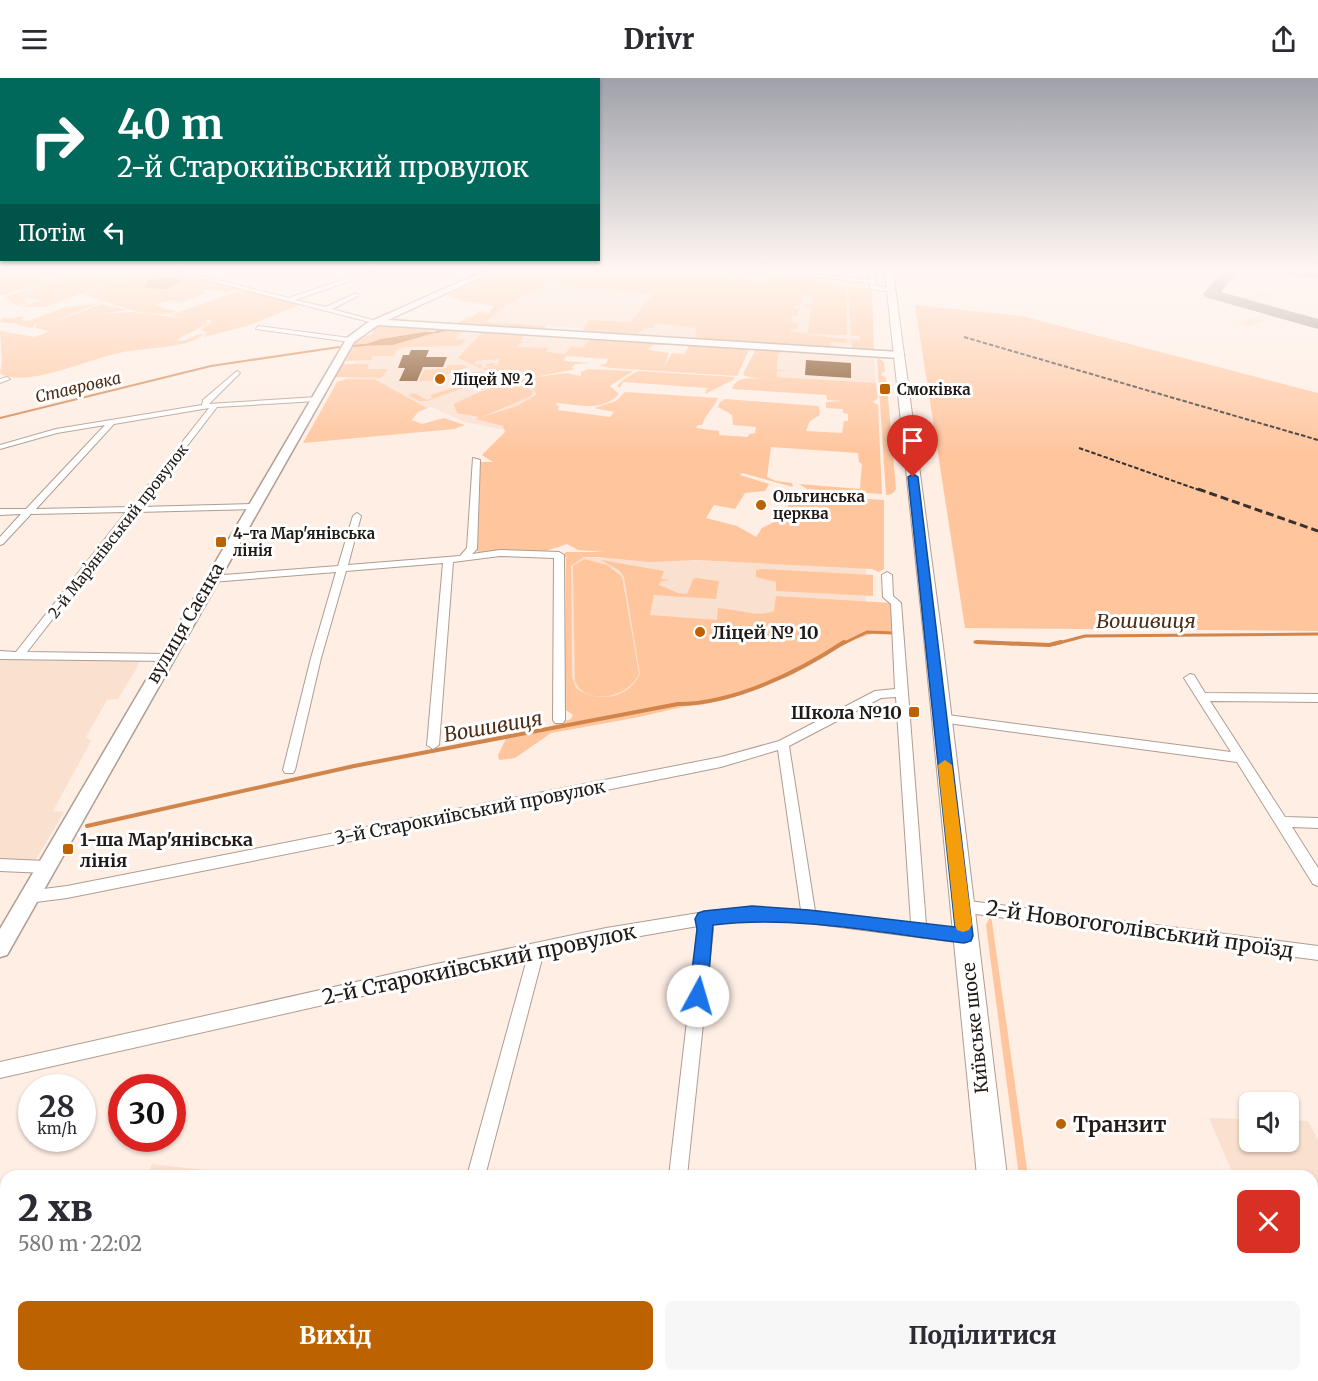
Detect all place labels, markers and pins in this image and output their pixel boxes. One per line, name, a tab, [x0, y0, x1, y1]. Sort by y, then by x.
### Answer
place label: Ліцей № 2	[452, 370, 534, 389]
marker: Ліцей № 2	[433, 372, 447, 386]
place label: Смоківка	[897, 380, 971, 399]
marker: Смоківка	[878, 382, 892, 396]
pin	[887, 415, 938, 477]
place label: Ольгинська церква	[773, 487, 865, 523]
marker: Ольгинська церква	[754, 498, 768, 512]
place label: 4-та Мар'янівська лінія	[233, 524, 376, 560]
marker: 4-та Мар'янівська лінія	[214, 535, 228, 549]
place label: Ліцей № 10	[712, 621, 819, 644]
marker: Ліцей № 10	[693, 625, 707, 639]
place label: Школа №10	[791, 701, 902, 724]
marker: Школа №10	[907, 705, 921, 719]
place label: 1-ша Мар'янівська лінія	[80, 828, 253, 872]
marker: 1-ша Мар'янівська лінія	[61, 842, 75, 856]
place label: Транзит	[1073, 1111, 1166, 1138]
marker: Транзит	[1054, 1117, 1068, 1131]

